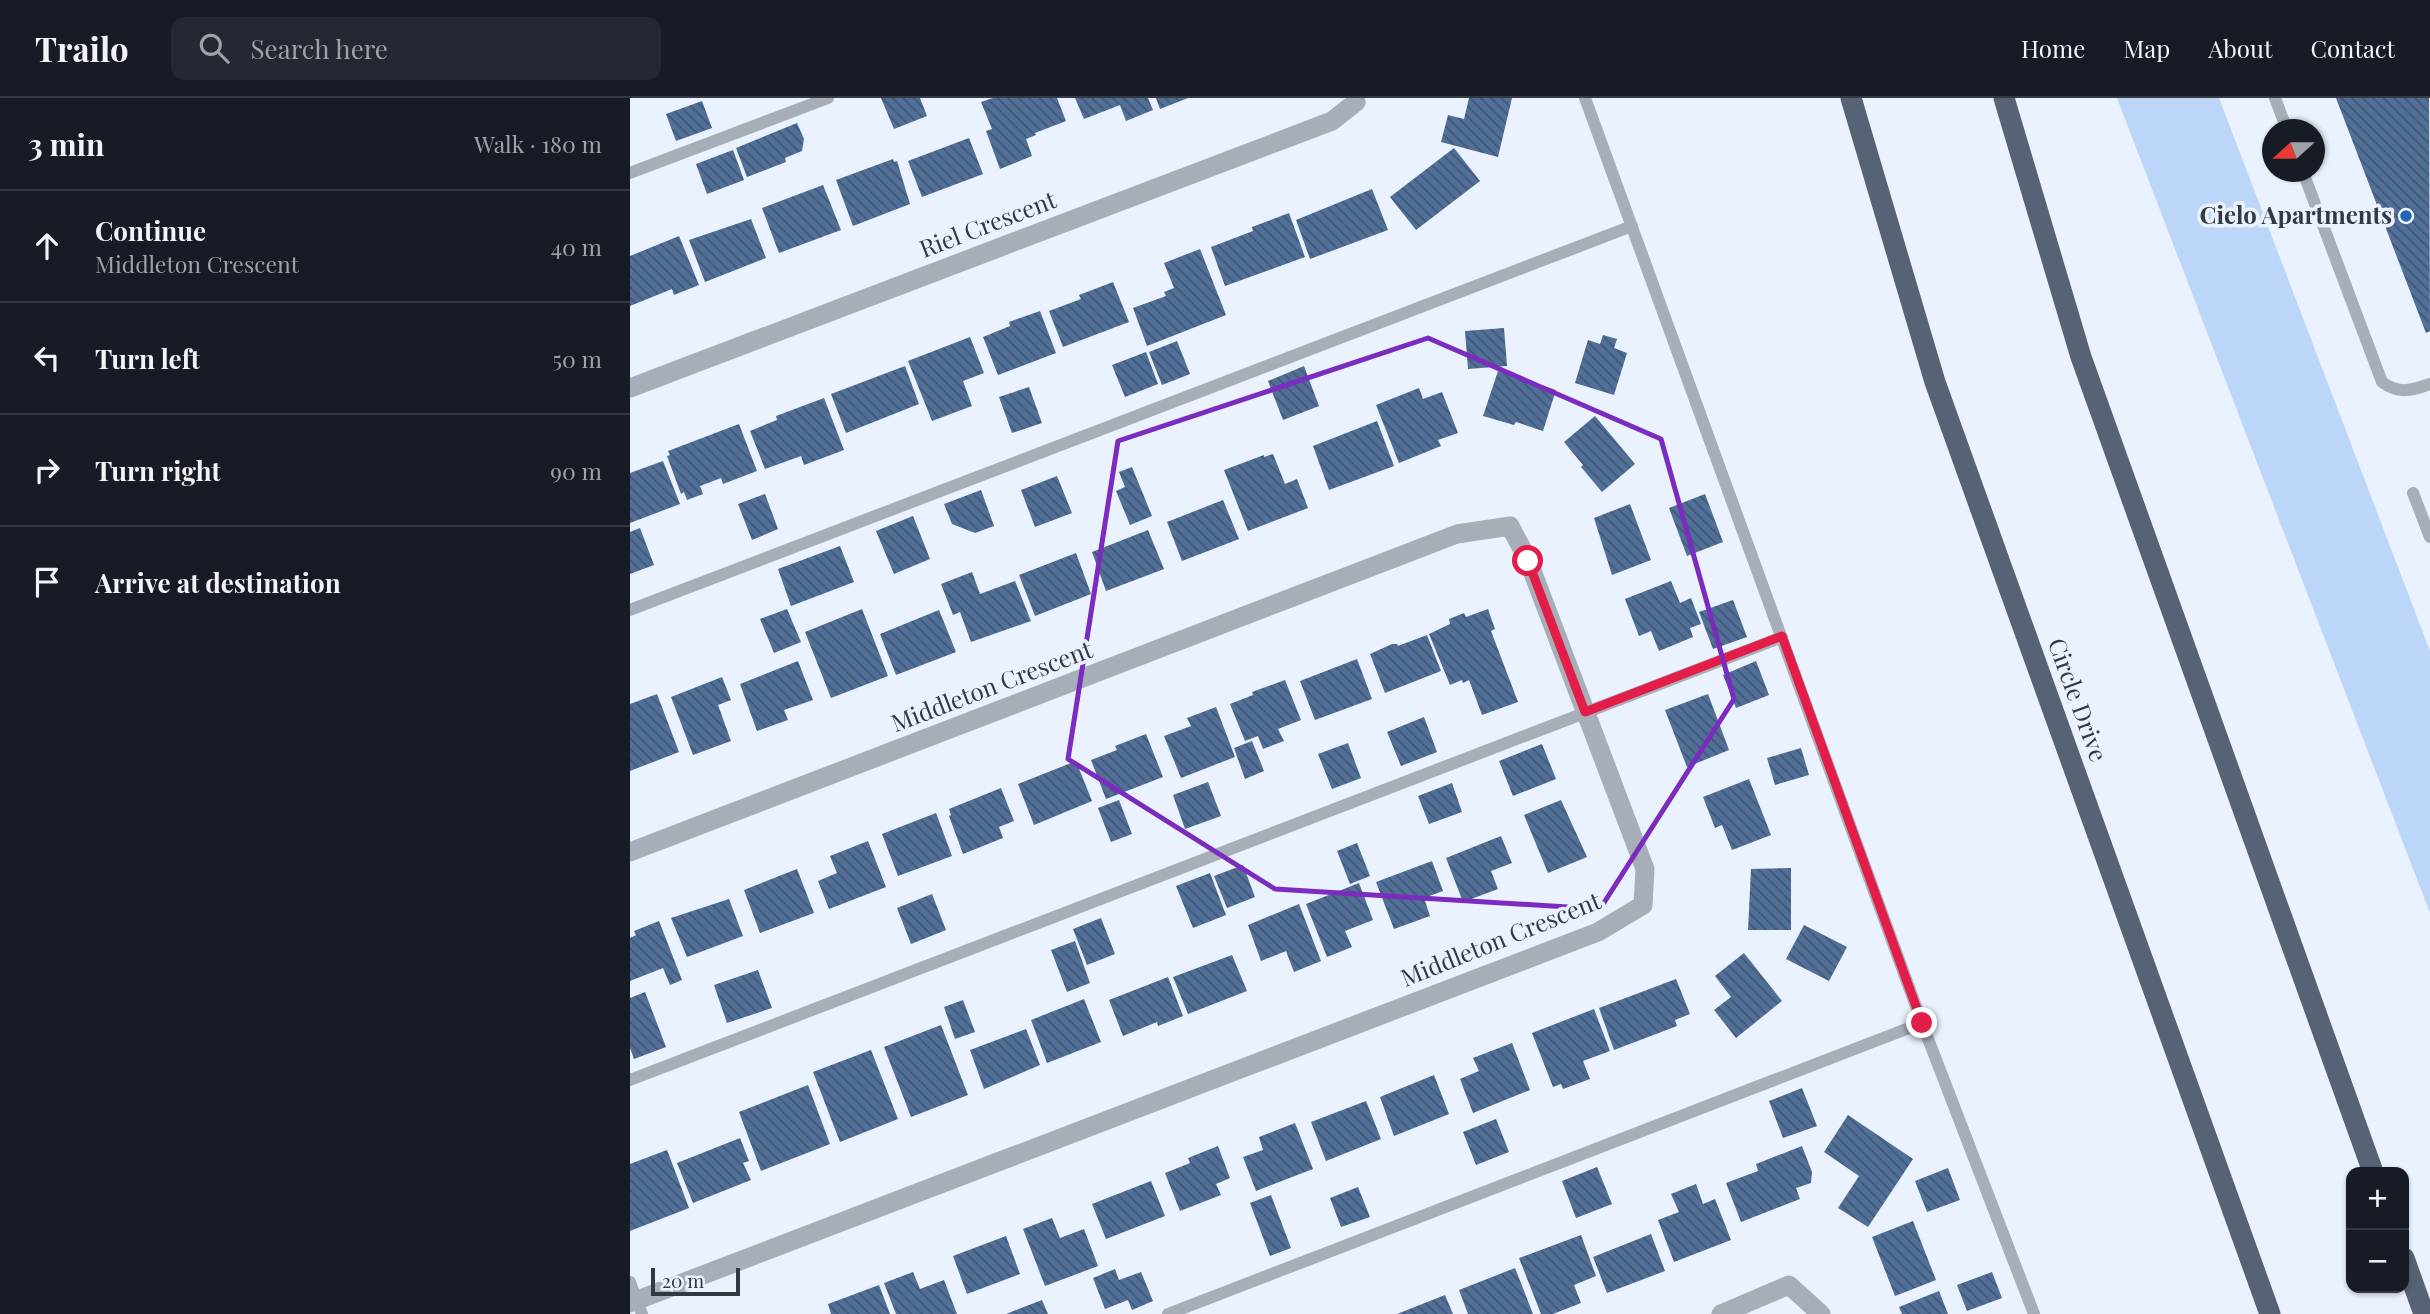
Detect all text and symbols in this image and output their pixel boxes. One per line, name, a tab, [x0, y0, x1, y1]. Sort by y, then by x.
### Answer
search box	[171, 17, 661, 80]
text: Trailo	[35, 26, 129, 70]
icon: search	[195, 29, 233, 67]
text: Search here	[251, 31, 388, 66]
text: Home	[2021, 32, 2085, 64]
text: Map	[2123, 32, 2170, 64]
text: About	[2208, 32, 2272, 64]
text: Contact	[2310, 32, 2395, 64]
north arrow	[2262, 119, 2325, 182]
text: 3 min	[28, 124, 104, 164]
text: Walk · 180 m	[474, 128, 602, 159]
street label: Riel Crescent	[914, 182, 1061, 264]
place label: Cielo Apartments	[2200, 198, 2392, 230]
marker: Cielo Apartments	[2398, 208, 2414, 224]
text: Continue	[95, 213, 206, 248]
icon: ahead	[28, 227, 66, 265]
text: 40 m	[551, 231, 602, 262]
text: Middleton Crescent	[95, 248, 299, 279]
icon: left	[28, 339, 66, 377]
text: Turn left	[95, 341, 200, 376]
text: 50 m	[553, 343, 602, 374]
icon: right	[28, 451, 66, 489]
text: Turn right	[95, 453, 221, 488]
text: 90 m	[550, 455, 602, 486]
route start	[1512, 545, 1543, 576]
icon: arrive	[28, 563, 66, 601]
text: Arrive at destination	[95, 565, 341, 600]
street label: Middleton Crescent	[886, 632, 1097, 738]
street label: Circle Drive	[2042, 633, 2116, 765]
street label: Middleton Crescent	[1396, 883, 1605, 993]
route end	[1906, 1007, 1937, 1038]
map controls	[2346, 1167, 2409, 1293]
button: +	[2346, 1167, 2409, 1230]
button: −	[2346, 1230, 2409, 1293]
scale bar	[651, 1265, 740, 1297]
text: 20 m	[662, 1267, 704, 1293]

